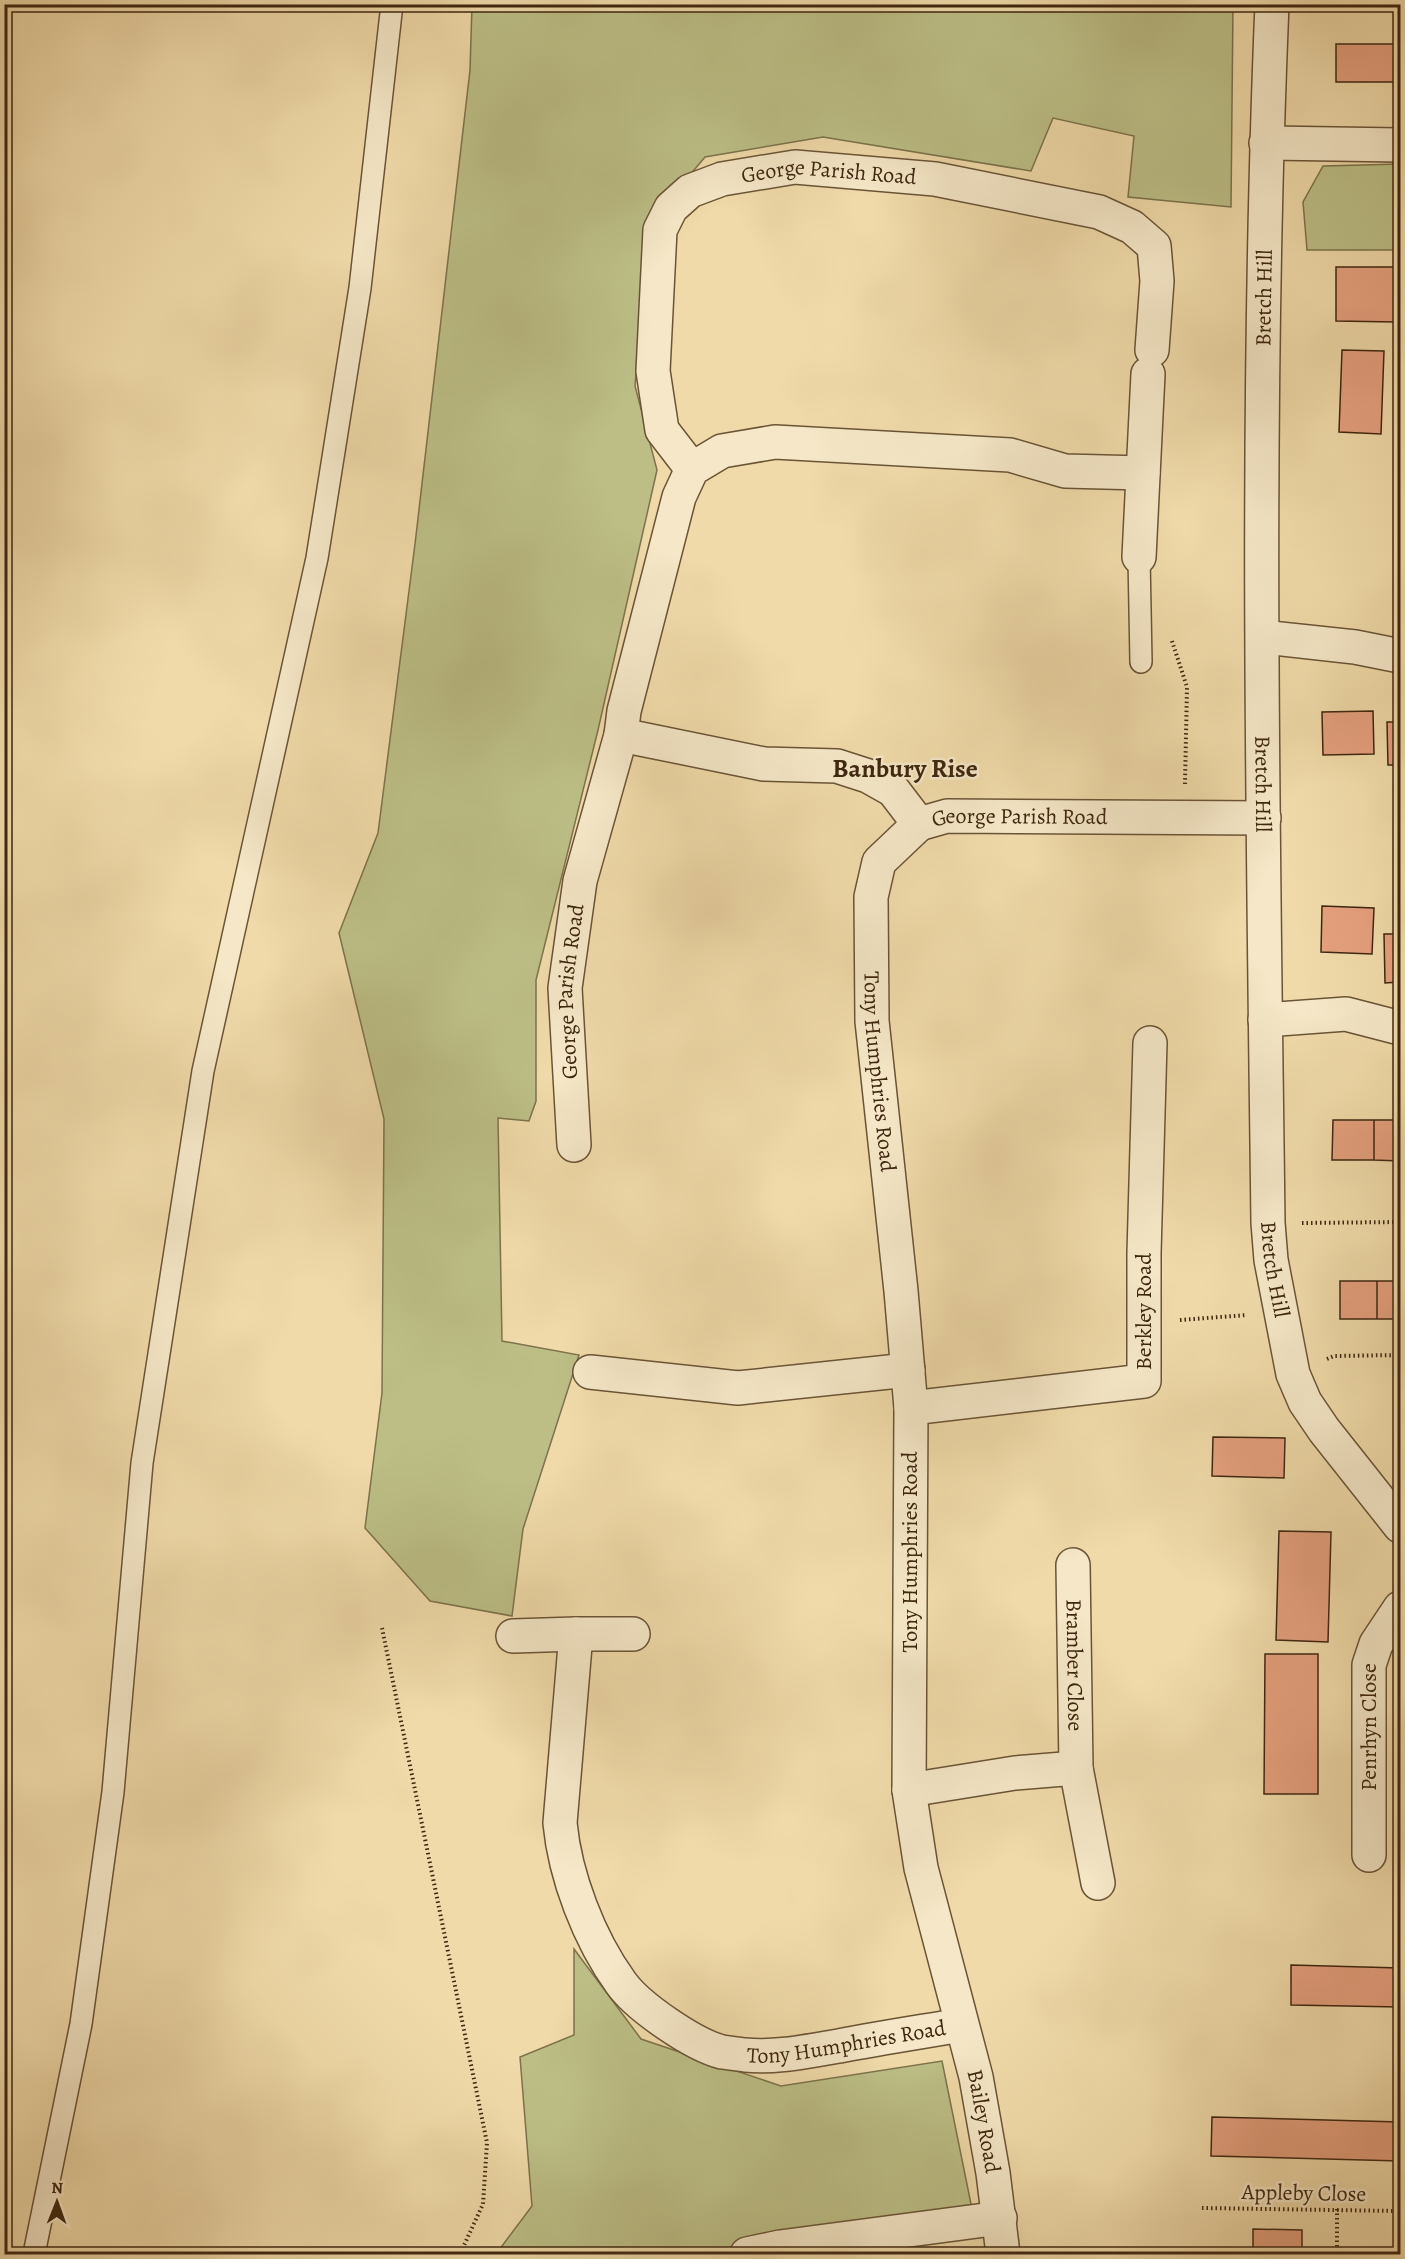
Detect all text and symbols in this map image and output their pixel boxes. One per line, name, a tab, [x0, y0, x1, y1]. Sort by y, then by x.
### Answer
street label: George Parish Road	[739, 152, 918, 192]
street label: Bretch Hill	[1248, 249, 1280, 347]
street label: Bretch Hill	[1247, 735, 1278, 833]
district label: Banbury Rise	[832, 751, 978, 786]
street label: George Parish Road	[928, 801, 1108, 835]
street label: George Parish Road	[550, 902, 592, 1080]
street label: Tony Humphries Road	[857, 971, 903, 1173]
street label: Bretch Hill	[1253, 1220, 1297, 1320]
street label: Berkley Road	[1129, 1253, 1159, 1370]
street label: Tony Humphries Road	[895, 1451, 925, 1653]
street label: Bramber Close	[1059, 1599, 1090, 1731]
street label: Penrhyn Close	[1354, 1663, 1384, 1791]
street label: Tony Humphries Road	[746, 2013, 948, 2071]
street label: Bailey Road	[960, 2066, 1008, 2176]
north arrow	[27, 2172, 87, 2232]
text: N	[51, 2177, 64, 2199]
street label: Appleby Close	[1240, 2177, 1367, 2209]

